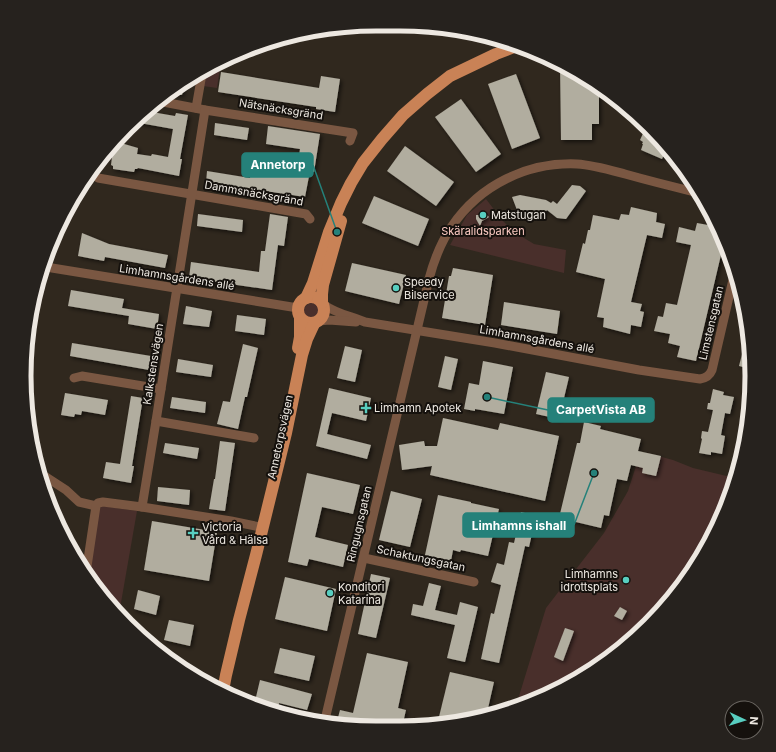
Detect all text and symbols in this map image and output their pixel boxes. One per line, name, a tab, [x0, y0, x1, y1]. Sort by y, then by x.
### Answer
street label: Nätsnäcksgränd	[238, 95, 324, 123]
callout: Annetorp	[242, 153, 313, 177]
text: Annetorp	[250, 157, 306, 172]
street label: Dammsnäcksgränd	[203, 177, 305, 209]
place label: Matstugan	[491, 208, 546, 222]
marker: Matstugan	[478, 210, 488, 220]
park label: Skäralidsparken	[441, 224, 525, 238]
street label: Limhamnsgårdens allé	[118, 261, 236, 293]
place label: Speedy Bilservice	[404, 275, 455, 302]
marker: Speedy Bilservice	[391, 283, 401, 293]
street label: Limstensgatan	[696, 284, 726, 362]
street label: Kalkstensvägen	[140, 322, 166, 406]
street label: Limhamnsgårdens allé	[478, 322, 596, 356]
street label: Annetorpsvägen	[264, 394, 296, 480]
callout: CarpetVista AB	[548, 398, 654, 422]
place label: Limhamn Apotek	[374, 401, 461, 415]
text: CarpetVista AB	[556, 402, 646, 417]
marker: Limhamn Apotek	[361, 403, 371, 413]
street label: Ringugnsgatan	[343, 485, 375, 563]
callout: Limhamns ishall	[463, 513, 574, 537]
text: Limhamns ishall	[472, 518, 566, 533]
place label: Victoria Vård & Hälsa	[202, 520, 268, 547]
marker: Victoria Vård & Hälsa	[187, 527, 199, 539]
street label: Schaktungsgatan	[375, 542, 467, 574]
place label: Limhamns idrottsplats	[561, 567, 618, 594]
marker: Limhamns idrottsplats	[621, 575, 631, 585]
place label: Konditori Katarina	[338, 580, 385, 607]
marker: Konditori Katarina	[325, 588, 335, 598]
north arrow	[724, 700, 764, 740]
text: N	[747, 716, 761, 725]

